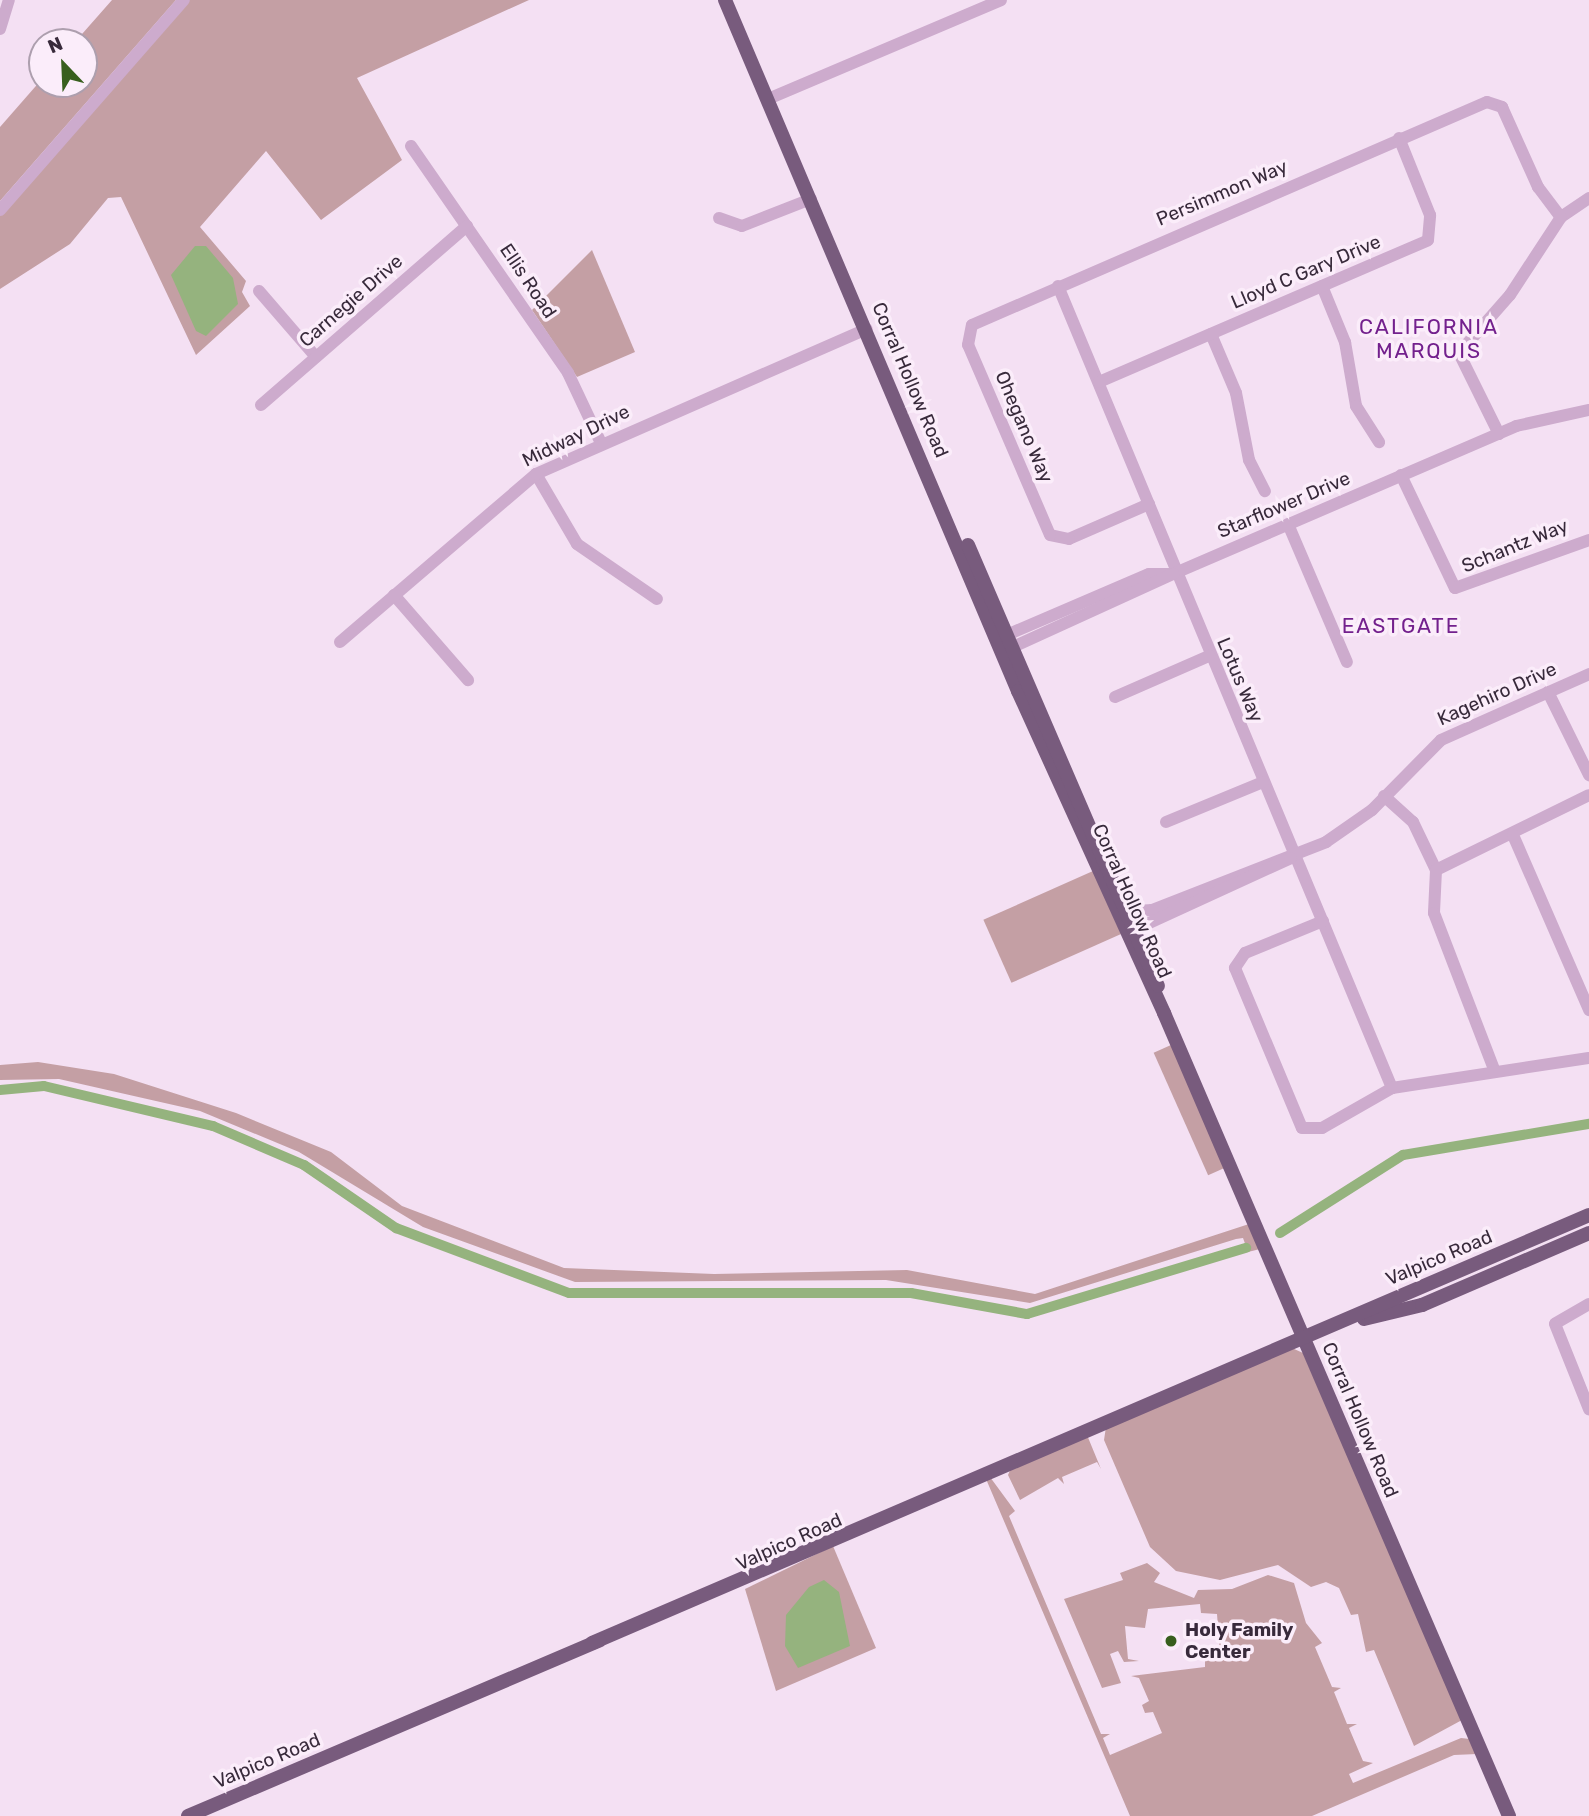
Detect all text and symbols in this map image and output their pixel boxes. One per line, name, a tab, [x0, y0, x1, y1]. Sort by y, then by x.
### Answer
north arrow	[28, 28, 98, 98]
text: N	[45, 32, 66, 58]
street label: Persimmon Way	[1153, 155, 1291, 231]
street label: Lloyd C Gary Drive	[1228, 230, 1384, 314]
street label: Ellis Road	[495, 240, 561, 322]
street label: Carnegie Drive	[295, 250, 407, 352]
street label: Corral Hollow Road	[867, 299, 953, 461]
district label: CALIFORNIA MARQUIS	[1360, 314, 1498, 364]
street label: Ohegano Way	[990, 368, 1058, 486]
street label: Midway Drive	[518, 400, 634, 472]
street label: Starflower Drive	[1214, 467, 1354, 543]
street label: Schantz Way	[1458, 514, 1572, 578]
district label: EASTGATE	[1343, 613, 1459, 639]
street label: Lotus Way	[1212, 634, 1268, 726]
street label: Kagehiro Drive	[1434, 658, 1560, 730]
street label: Corral Hollow Road	[1088, 820, 1176, 982]
street label: Valpico Road	[1382, 1225, 1496, 1291]
street label: Corral Hollow Road	[1317, 1339, 1403, 1501]
street label: Valpico Road	[733, 1509, 845, 1575]
place label: Holy Family Center	[1185, 1619, 1294, 1663]
marker: Holy Family Center	[1163, 1633, 1179, 1649]
street label: Valpico Road	[210, 1728, 324, 1794]

